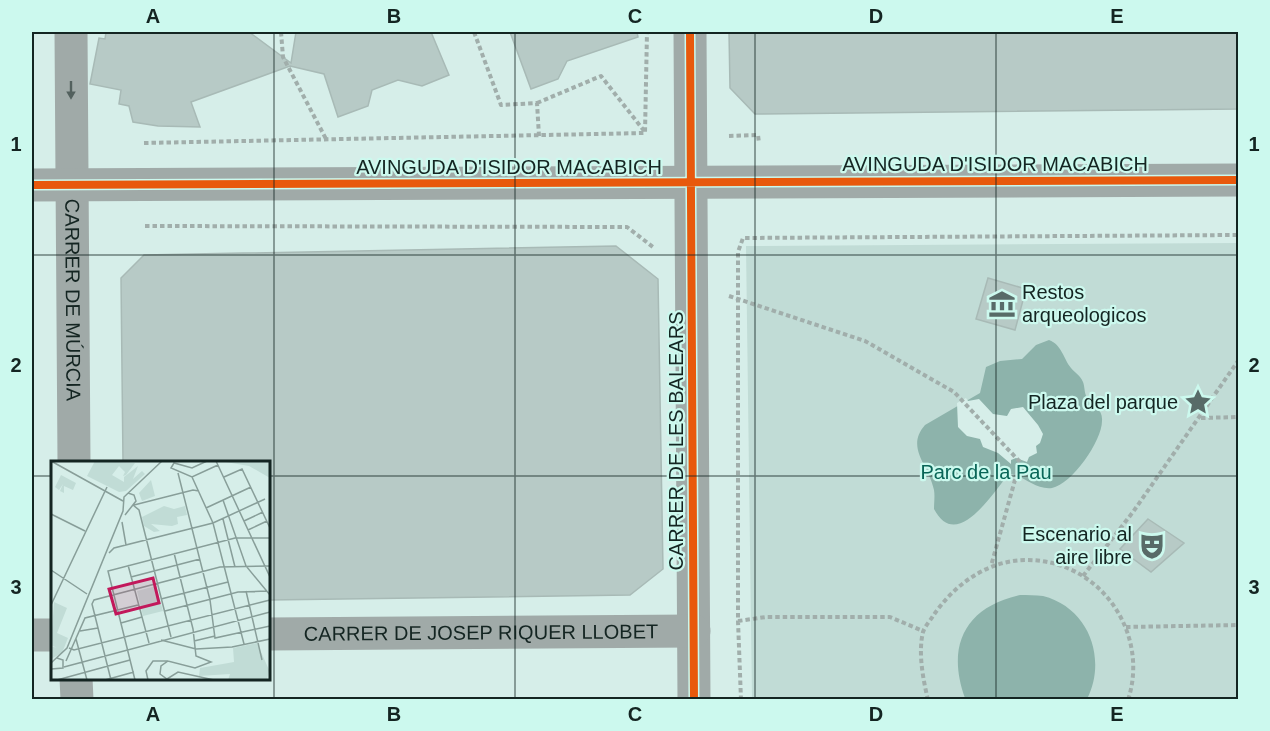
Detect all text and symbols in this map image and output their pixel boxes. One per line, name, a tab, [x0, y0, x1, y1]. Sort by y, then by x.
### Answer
text: A	[146, 5, 160, 27]
text: B	[387, 5, 401, 27]
text: C	[628, 5, 642, 27]
text: D	[869, 5, 883, 27]
text: E	[1110, 5, 1124, 27]
one-way arrow	[67, 80, 76, 99]
text: 1	[10, 133, 22, 155]
text: 1	[1248, 133, 1260, 155]
street label: AVINGUDA D'ISIDOR MACABICH	[842, 153, 1148, 175]
street label: AVINGUDA D'ISIDOR MACABICH	[356, 156, 662, 178]
street label: CARRER DE MÚRCIA	[61, 199, 85, 402]
place label: Restos arqueologicos	[1022, 281, 1147, 326]
museum icon: Restos arqueologicos	[987, 289, 1017, 319]
street label: CARRER DE LES BALEARS	[665, 312, 687, 570]
text: 2	[10, 354, 22, 376]
text: 2	[1248, 354, 1260, 376]
place icon: Plaza del parque	[1183, 387, 1213, 417]
place label: Plaza del parque	[1028, 391, 1178, 413]
inset map	[51, 461, 270, 680]
park label: Parc de la Pau	[920, 461, 1052, 483]
place label: Escenario al aire libre	[1022, 523, 1132, 568]
theatre icon: Escenario al aire libre	[1137, 531, 1167, 561]
text: 3	[10, 576, 22, 598]
text: 3	[1248, 576, 1260, 598]
street label: CARRER DE JOSEP RIQUER LLOBET	[304, 620, 658, 645]
text: A	[146, 703, 160, 725]
text: B	[387, 703, 401, 725]
text: C	[628, 703, 642, 725]
text: D	[869, 703, 883, 725]
text: E	[1110, 703, 1124, 725]

